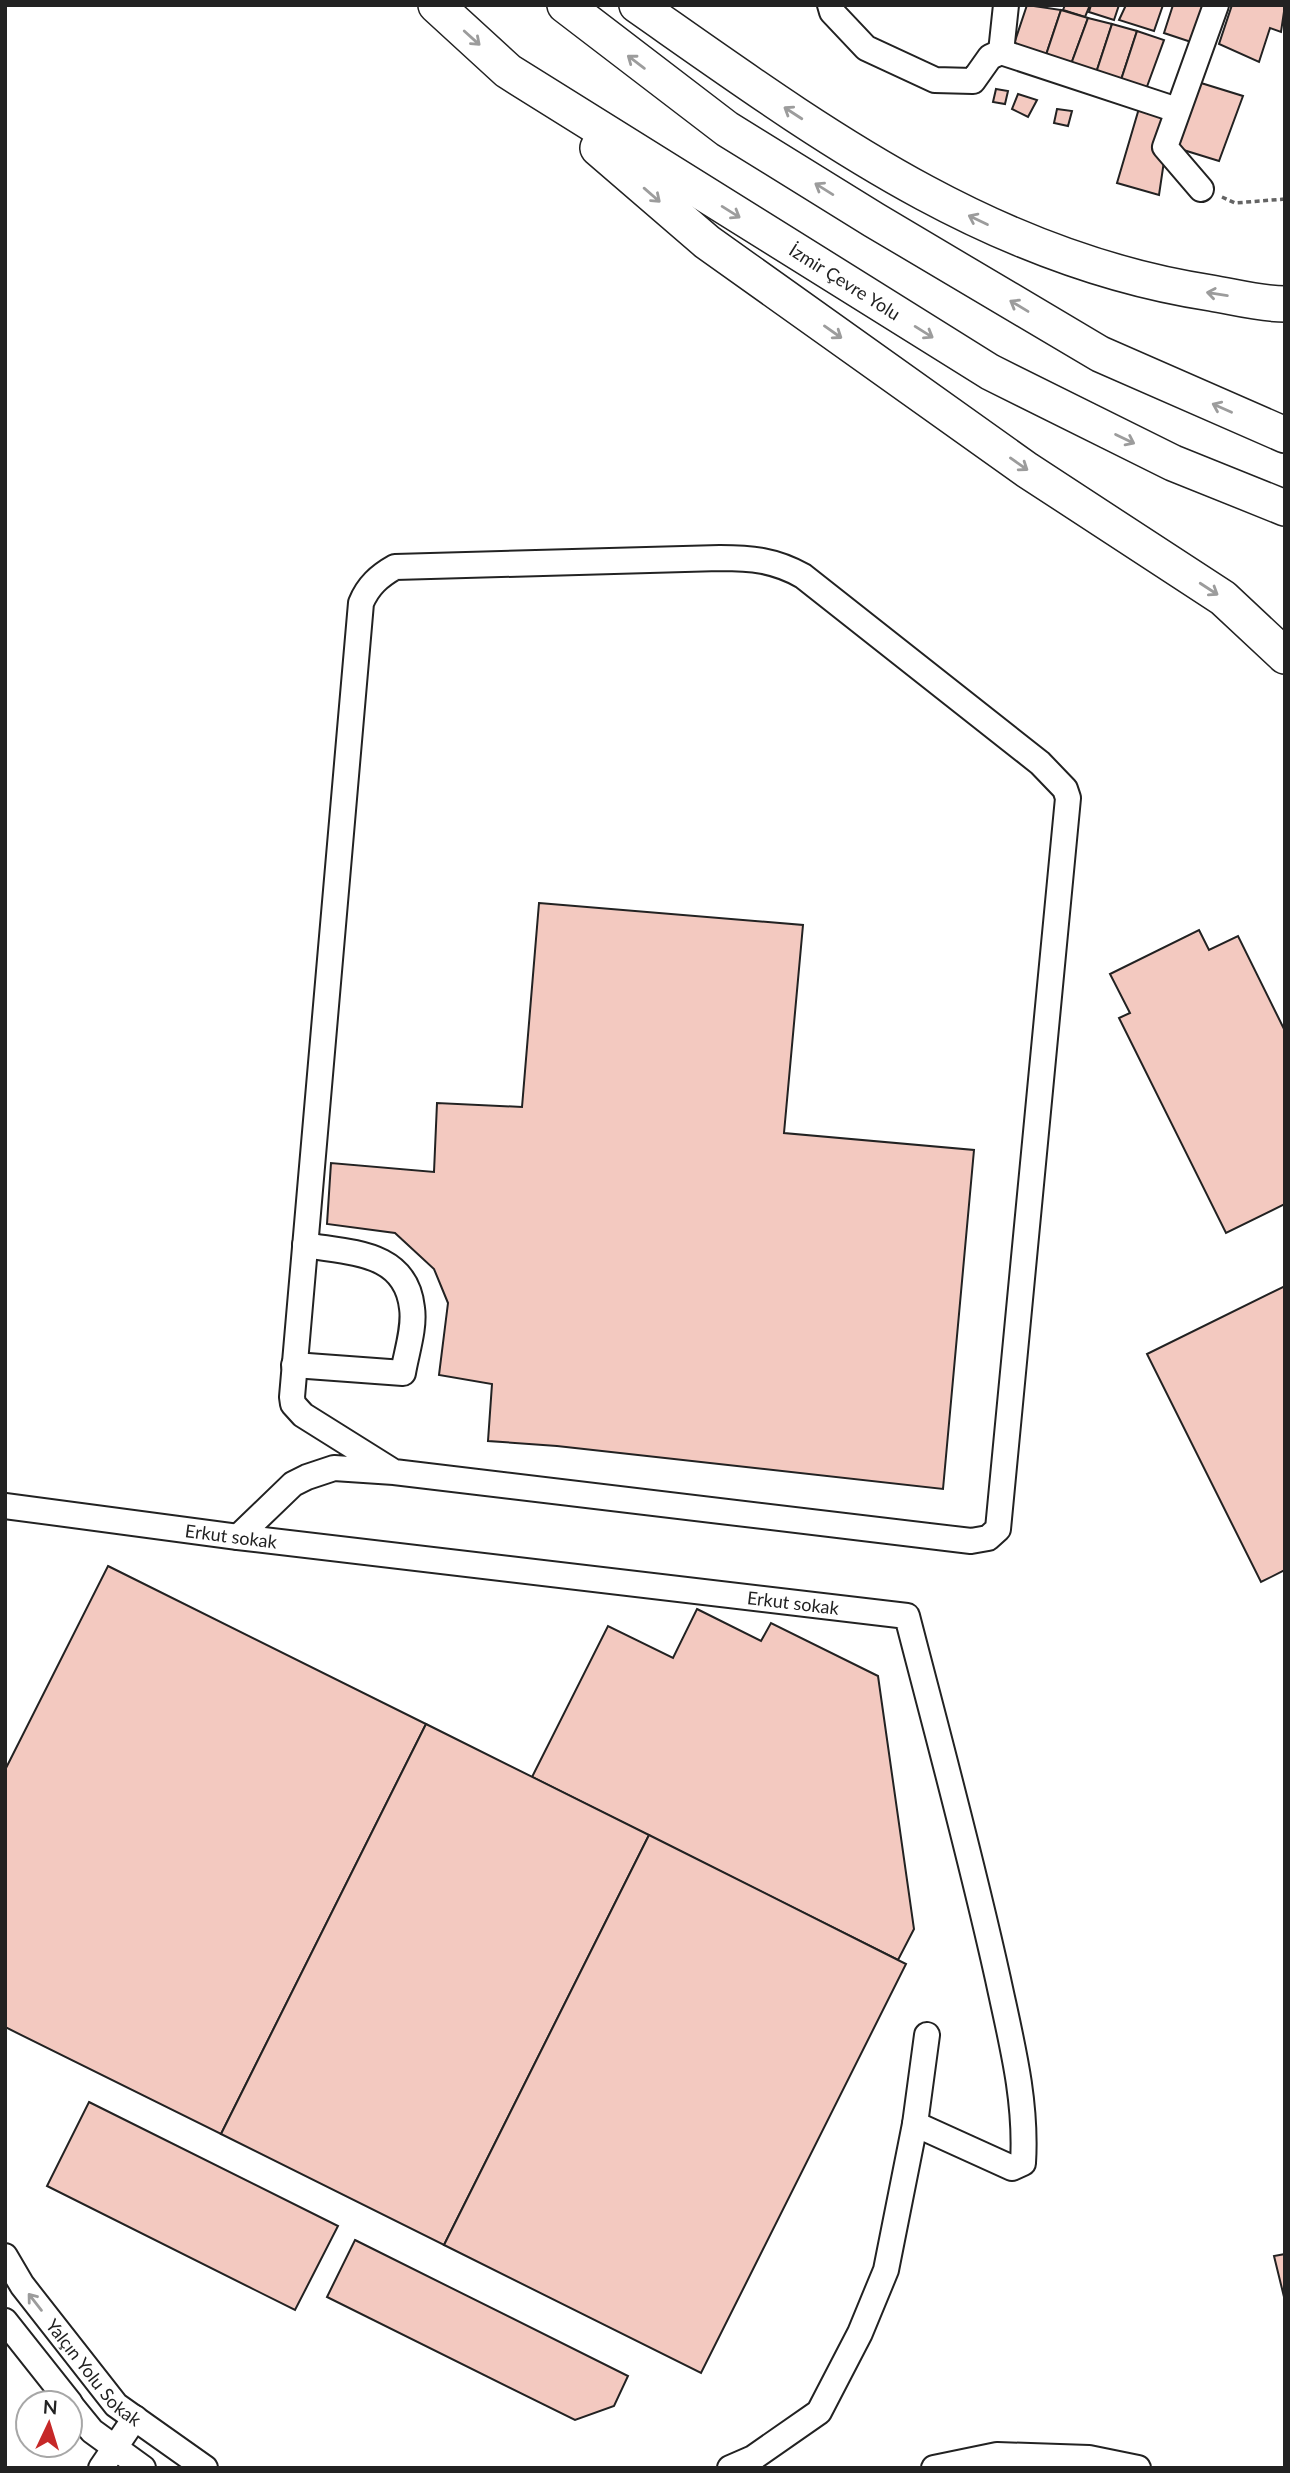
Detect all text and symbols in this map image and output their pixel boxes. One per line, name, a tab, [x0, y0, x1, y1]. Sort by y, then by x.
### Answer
one-way arrow	[463, 30, 481, 46]
one-way arrow	[627, 54, 646, 69]
one-way arrow	[784, 106, 804, 120]
one-way arrow	[815, 182, 834, 197]
one-way arrow	[643, 187, 661, 203]
one-way arrow	[720, 206, 740, 220]
one-way arrow	[968, 213, 989, 226]
street label: İzmir Çevre Yolu	[785, 239, 905, 324]
one-way arrow	[1206, 288, 1229, 301]
one-way arrow	[1010, 299, 1030, 313]
one-way arrow	[823, 325, 842, 339]
one-way arrow	[914, 325, 934, 339]
one-way arrow	[1212, 401, 1233, 414]
one-way arrow	[1114, 432, 1135, 446]
one-way arrow	[1009, 457, 1028, 471]
one-way arrow	[1199, 582, 1218, 596]
street label: Erkut sokak	[184, 1519, 279, 1553]
street label: Erkut sokak	[746, 1586, 841, 1619]
one-way arrow	[28, 2293, 43, 2311]
street label: Yalçın Yolu Sokak	[42, 2314, 146, 2431]
north arrow	[14, 2389, 84, 2459]
text: N	[42, 2395, 58, 2419]

